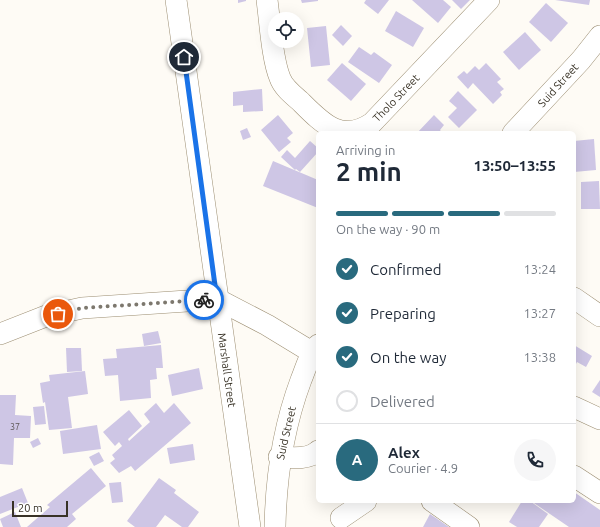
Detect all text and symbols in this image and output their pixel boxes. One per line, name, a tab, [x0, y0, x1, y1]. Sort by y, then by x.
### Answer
map controls	[268, 12, 304, 48]
button: locate	[268, 12, 304, 48]
pin	[167, 40, 201, 74]
icon: home	[173, 46, 195, 68]
street label: Suid Street	[535, 60, 581, 109]
street label: Tholo Street	[370, 71, 422, 124]
text: Arriving in	[336, 143, 395, 157]
text: 2 min	[336, 157, 402, 186]
text: 13:50–13:55	[473, 157, 556, 174]
text: On the way · 90 m	[336, 222, 440, 236]
icon: check	[336, 258, 358, 280]
text: Confirmed	[370, 261, 442, 278]
text: 13:24	[523, 262, 556, 276]
courier	[184, 280, 224, 320]
icon: bike	[193, 289, 215, 311]
pin	[41, 297, 75, 331]
icon: check	[336, 302, 358, 324]
icon: bag	[47, 303, 69, 325]
text: Preparing	[370, 305, 436, 322]
text: 13:27	[523, 306, 556, 320]
street label: Marshall Street	[216, 332, 238, 409]
icon: check	[336, 346, 358, 368]
text: On the way	[370, 349, 446, 366]
text: 13:38	[523, 350, 556, 364]
text: Delivered	[370, 393, 435, 410]
street label: Suid Street	[274, 404, 298, 461]
house number: 37	[10, 422, 20, 432]
button: phone	[514, 439, 556, 481]
text: Alex	[388, 444, 420, 461]
text: A	[352, 451, 362, 468]
text: Courier · 4.9	[388, 461, 458, 475]
scale bar	[12, 499, 68, 518]
text: 20 m	[18, 502, 42, 514]

